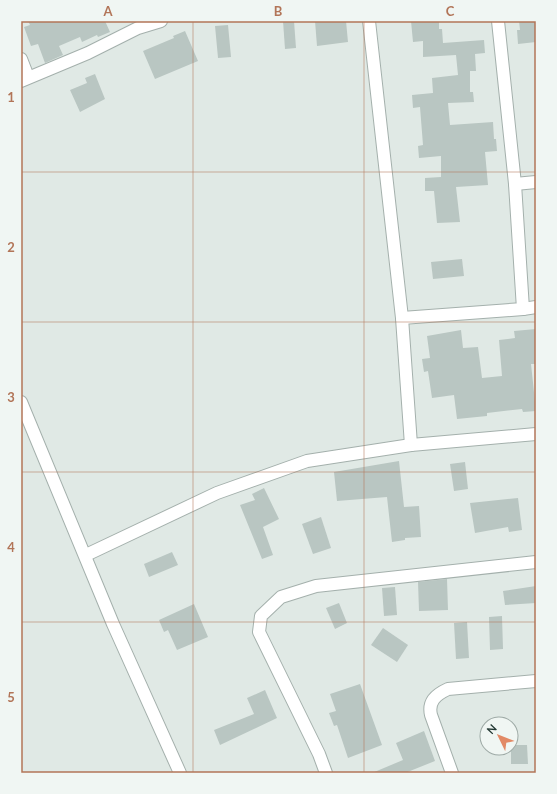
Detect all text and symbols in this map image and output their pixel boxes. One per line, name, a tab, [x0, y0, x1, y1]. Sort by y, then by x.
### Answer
text: A	[102, 3, 113, 19]
text: B	[274, 3, 283, 19]
text: C	[446, 3, 455, 19]
text: 1	[7, 89, 15, 105]
text: 2	[7, 239, 15, 255]
text: 3	[7, 389, 15, 405]
text: 4	[7, 539, 15, 555]
text: 5	[7, 689, 15, 705]
north arrow	[479, 716, 519, 756]
text: N	[484, 721, 499, 736]

